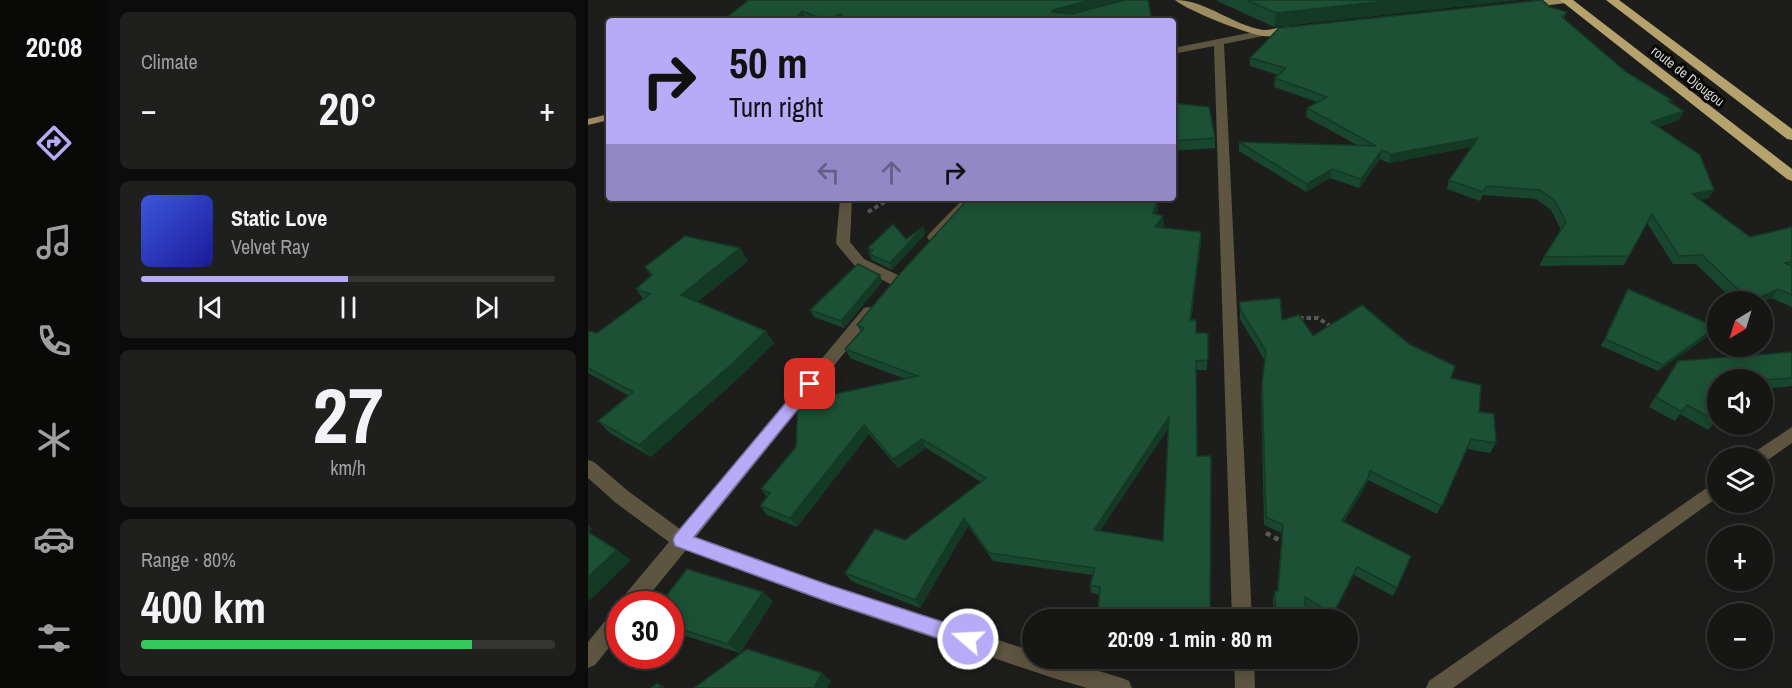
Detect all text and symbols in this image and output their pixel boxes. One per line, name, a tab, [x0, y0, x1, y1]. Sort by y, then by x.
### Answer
text: 20:08	[26, 29, 82, 65]
text: 50 m	[729, 35, 808, 91]
icon: right	[630, 42, 708, 120]
street label: route de Djougou	[1648, 42, 1728, 110]
text: Climate	[141, 48, 198, 75]
text: 20°	[318, 78, 378, 139]
text: −	[141, 87, 157, 131]
text: +	[539, 87, 555, 131]
text: Turn right	[729, 89, 823, 125]
icon: directions	[33, 122, 75, 164]
icon: left	[812, 156, 845, 189]
icon: ahead	[875, 156, 908, 189]
icon: right	[938, 156, 971, 189]
text: Static Love	[231, 203, 327, 233]
icon: music	[33, 221, 75, 263]
text: Velvet Ray	[231, 233, 309, 260]
icon: previous	[194, 291, 227, 324]
icon: pause	[332, 291, 365, 324]
icon: next	[470, 291, 503, 324]
north arrow	[1707, 291, 1773, 357]
map controls	[1707, 291, 1773, 669]
icon: phone	[33, 320, 75, 362]
pin	[784, 358, 835, 409]
text: 27	[312, 362, 384, 467]
icon: arrive	[793, 367, 826, 400]
button: sound	[1707, 369, 1773, 435]
icon: climate	[33, 419, 75, 461]
button: layers	[1707, 447, 1773, 513]
text: km/h	[330, 454, 366, 481]
icon: car	[33, 518, 75, 560]
button: +	[1707, 525, 1773, 591]
text: Range · 80%	[141, 546, 236, 573]
text: 400 km	[141, 576, 266, 637]
speed limit sign: 30	[606, 591, 684, 669]
button: −	[1707, 603, 1773, 669]
position arrow	[936, 607, 1000, 671]
icon: filters	[33, 617, 75, 659]
text: 20:09 · 1 min · 80 m	[1108, 624, 1272, 654]

